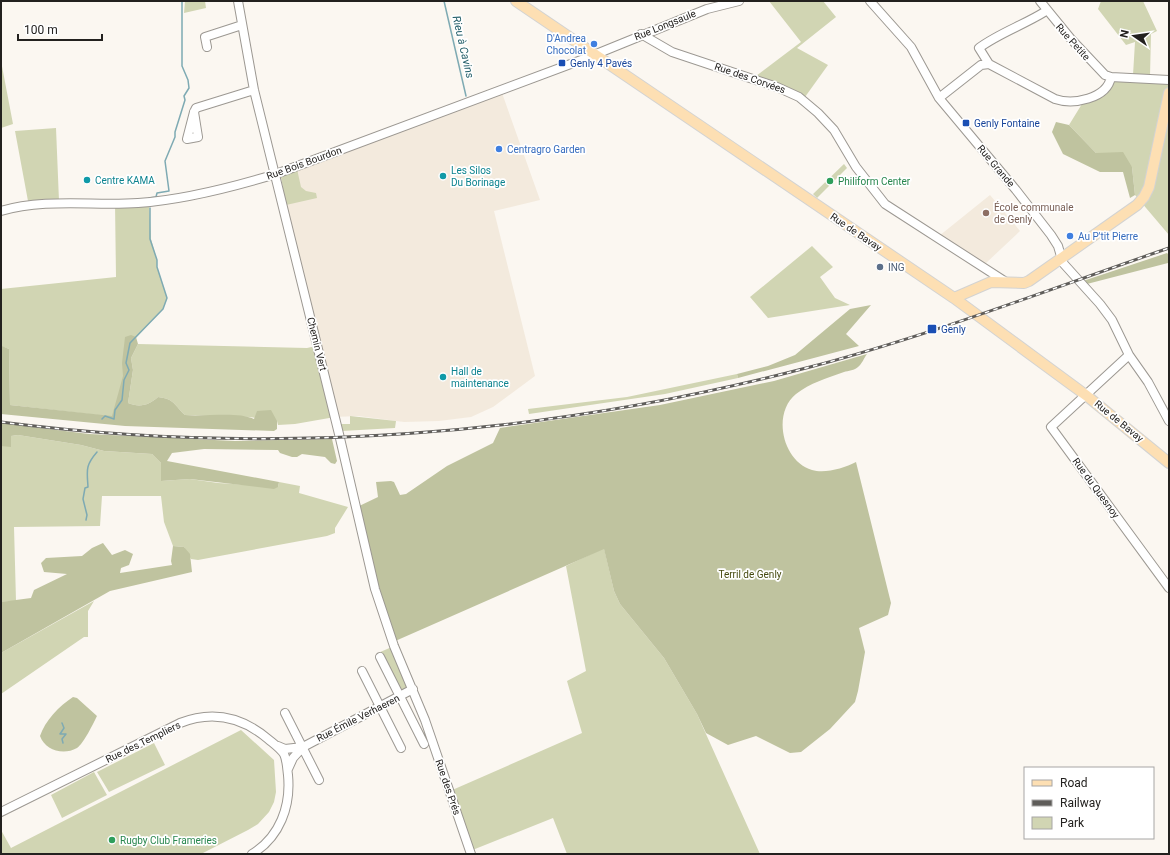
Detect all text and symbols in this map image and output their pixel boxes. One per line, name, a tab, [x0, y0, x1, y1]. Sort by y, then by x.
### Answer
street label: Rue Longsaule	[633, 8, 697, 42]
water label: Rieu à Cavins	[449, 14, 477, 80]
scale bar	[18, 16, 102, 42]
north arrow	[1114, 16, 1154, 56]
street label: Rue Petite	[1054, 21, 1092, 63]
text: 100 m	[24, 23, 58, 37]
text: N	[1118, 28, 1132, 39]
place label: D'Andrea Chocolat	[546, 33, 586, 56]
marker: D'Andrea Chocolat	[589, 39, 599, 49]
marker: Genly 4 Pavés	[557, 58, 567, 68]
place label: Genly 4 Pavés	[570, 58, 632, 69]
street label: Rue des Corvées	[713, 61, 787, 95]
marker: Genly Fontaine	[961, 118, 971, 128]
place label: Genly Fontaine	[974, 118, 1040, 129]
street label: Rue Grande	[975, 143, 1017, 189]
street label: Rue Bois Bourdon	[265, 144, 343, 182]
marker: Centragro Garden	[494, 144, 504, 154]
place label: Centragro Garden	[507, 144, 585, 155]
place label: Les Silos Du Borinage	[451, 165, 505, 188]
marker: Les Silos Du Borinage	[438, 171, 448, 181]
marker: Centre KAMA	[82, 175, 92, 185]
place label: Centre KAMA	[95, 175, 155, 186]
marker: Philiform Center	[825, 176, 835, 186]
place label: Philiform Center	[838, 176, 911, 187]
place label: École communale de Genly	[994, 201, 1073, 225]
marker: École communale de Genly	[981, 208, 991, 218]
street label: Rue de Bavay	[828, 211, 884, 253]
marker: Au P'tit Pierre	[1065, 231, 1075, 241]
place label: Au P'tit Pierre	[1078, 231, 1138, 242]
marker: ING	[875, 262, 885, 272]
place label: ING	[888, 262, 905, 273]
street label: Chemin Vert	[305, 316, 329, 372]
marker: Genly	[926, 323, 938, 335]
place label: Genly	[941, 324, 966, 335]
place label: Hall de maintenance	[451, 366, 509, 389]
marker: Hall de maintenance	[438, 372, 448, 382]
street label: Rue de Bavay	[1092, 398, 1146, 444]
street label: Rue du Quesnoy	[1070, 456, 1122, 521]
park label: Terril de Genly	[718, 569, 782, 580]
street label: Rue Émile Verhaeren	[314, 691, 401, 744]
street label: Rue des Templiers	[104, 719, 182, 765]
street label: Rue des Prés	[433, 758, 463, 816]
legend	[1024, 767, 1154, 839]
text: Road	[1060, 776, 1088, 790]
text: Railway	[1060, 796, 1101, 810]
text: Park	[1060, 816, 1085, 830]
marker: Rugby Club Frameries	[107, 835, 117, 845]
place label: Rugby Club Frameries	[120, 835, 217, 846]

